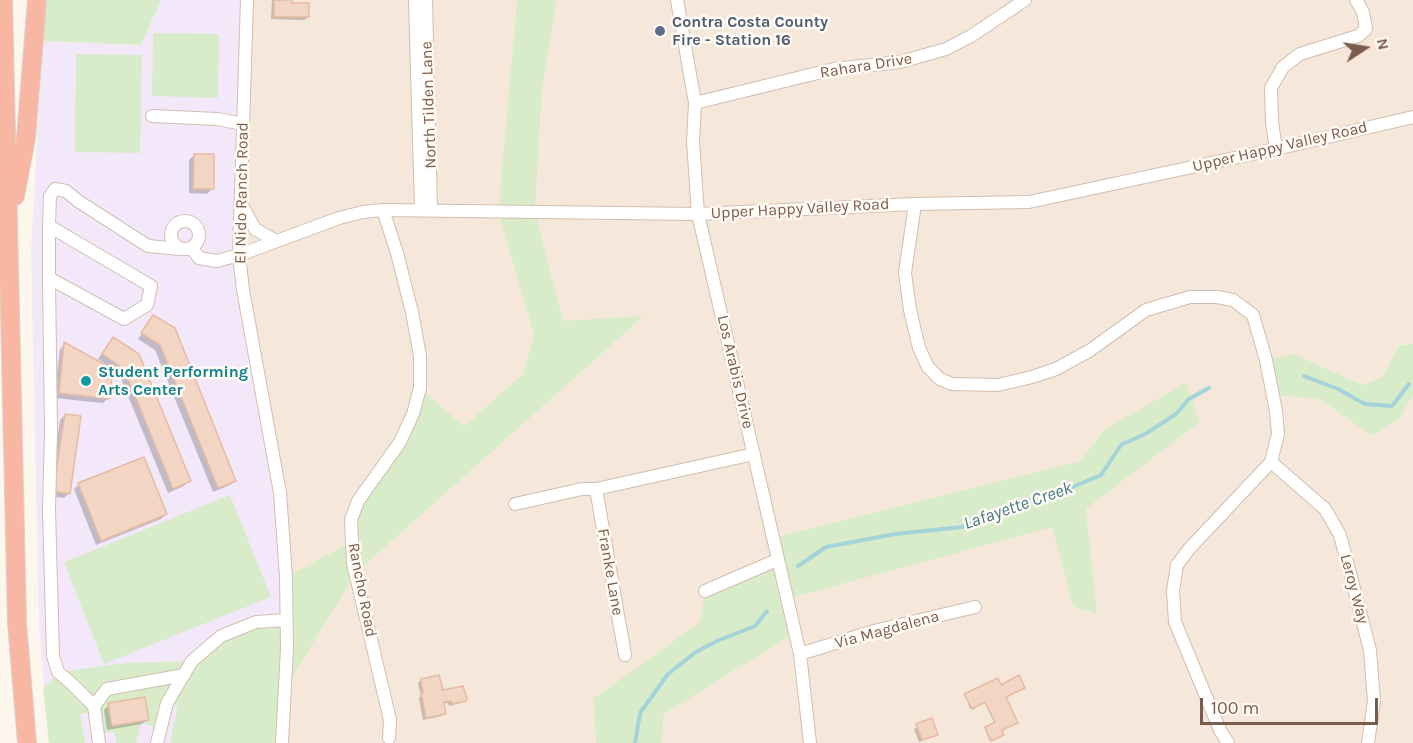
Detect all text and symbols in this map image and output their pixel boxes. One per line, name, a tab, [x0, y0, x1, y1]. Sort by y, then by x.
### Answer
place label: Contra Costa County Fire - Station 16	[672, 12, 828, 50]
north arrow	[1335, 18, 1395, 78]
marker: Contra Costa County Fire - Station 16	[653, 24, 667, 38]
text: N	[1373, 37, 1394, 52]
street label: North Tilden Lane	[417, 41, 441, 169]
street label: Rahara Drive	[819, 49, 913, 83]
street label: Upper Happy Valley Road	[1191, 118, 1369, 176]
street label: El Nido Ranch Road	[231, 122, 253, 264]
street label: Upper Happy Valley Road	[710, 195, 890, 223]
street label: Los Arabis Drive	[713, 313, 757, 431]
place label: Student Performing Arts Center	[98, 362, 248, 400]
marker: Student Performing Arts Center	[79, 374, 93, 388]
water label: Lafayette Creek	[961, 477, 1075, 535]
street label: Franke Lane	[593, 527, 627, 617]
street label: Rancho Road	[343, 541, 381, 639]
street label: Leroy Way	[1335, 552, 1373, 626]
street label: Via Magdalena	[833, 607, 941, 653]
scale bar	[1203, 686, 1382, 724]
text: 100 m	[1211, 697, 1259, 719]

